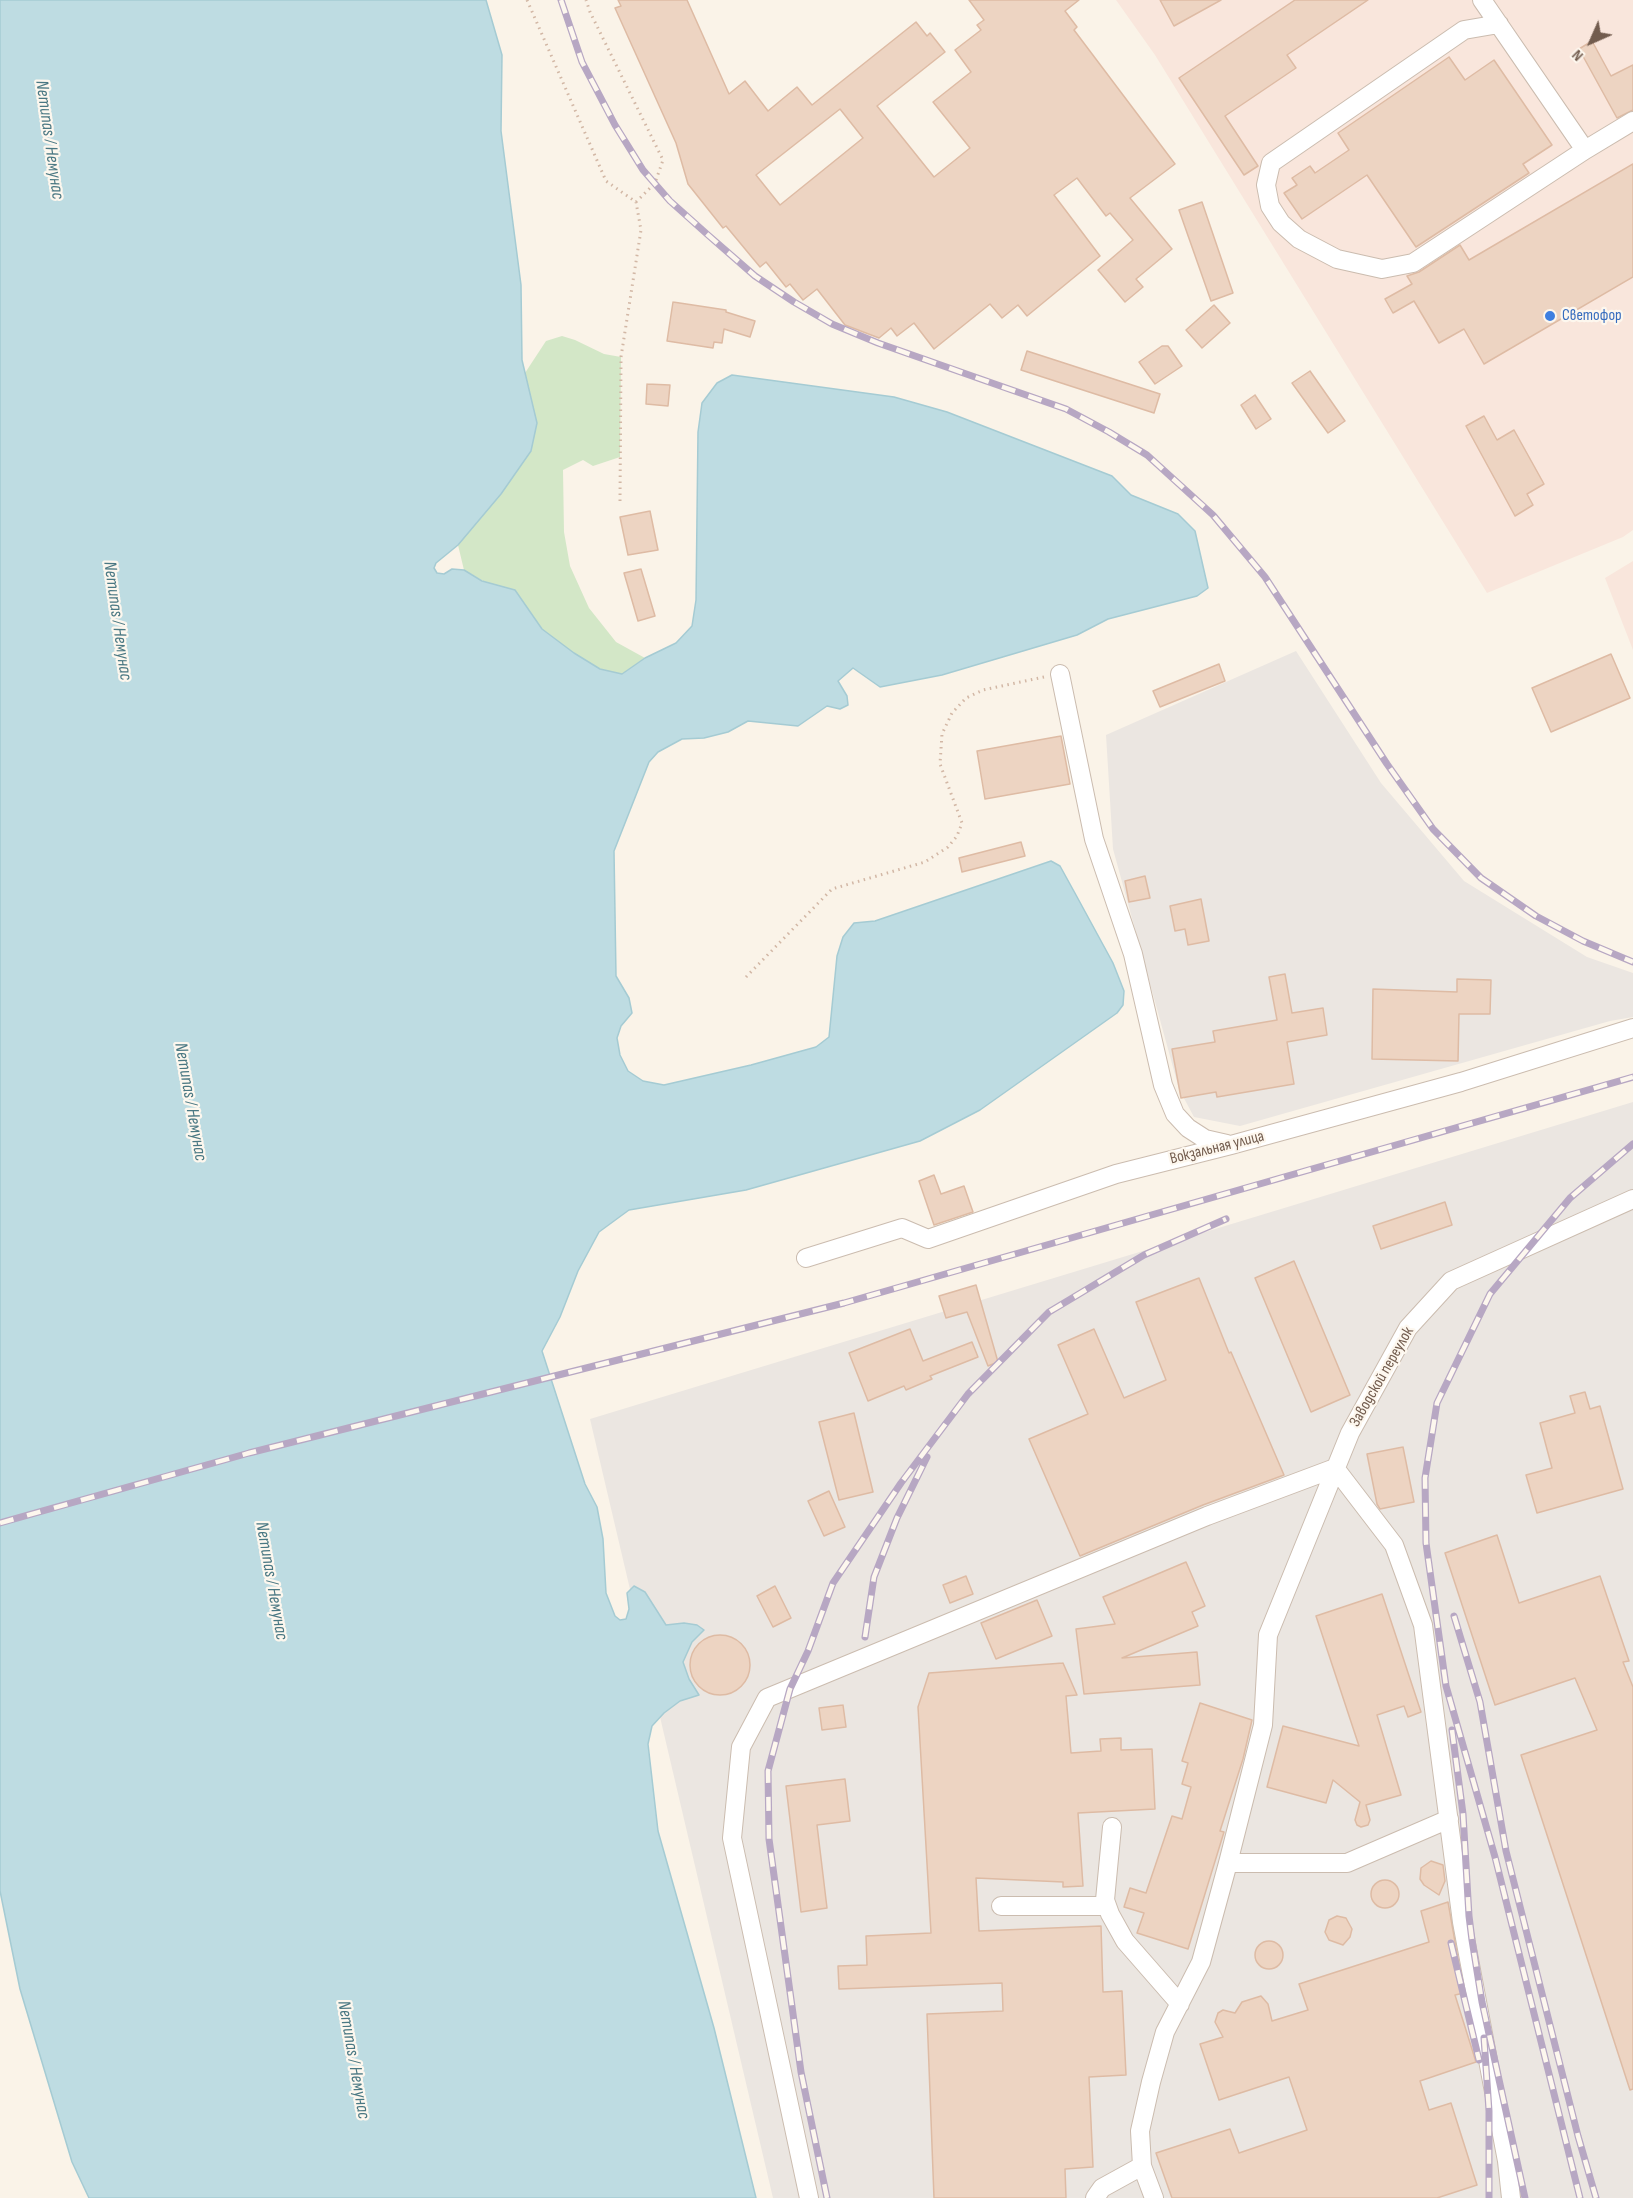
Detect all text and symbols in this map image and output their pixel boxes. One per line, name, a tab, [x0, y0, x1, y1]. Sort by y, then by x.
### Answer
north arrow	[1561, 12, 1621, 72]
text: N	[1568, 45, 1588, 65]
water label: Nemunas / Немунас	[30, 79, 68, 201]
place label: Светофор	[1562, 306, 1622, 326]
marker: Светофор	[1543, 309, 1557, 323]
water label: Nemunas / Немунас	[98, 560, 136, 682]
water label: Nemunas / Немунас	[169, 1041, 211, 1163]
street label: Вокзальная улица	[1168, 1127, 1266, 1169]
street label: Заводской переулок	[1346, 1324, 1418, 1430]
water label: Nemunas / Немунас	[250, 1520, 292, 1642]
water label: Nemunas / Немунас	[332, 1999, 374, 2121]

